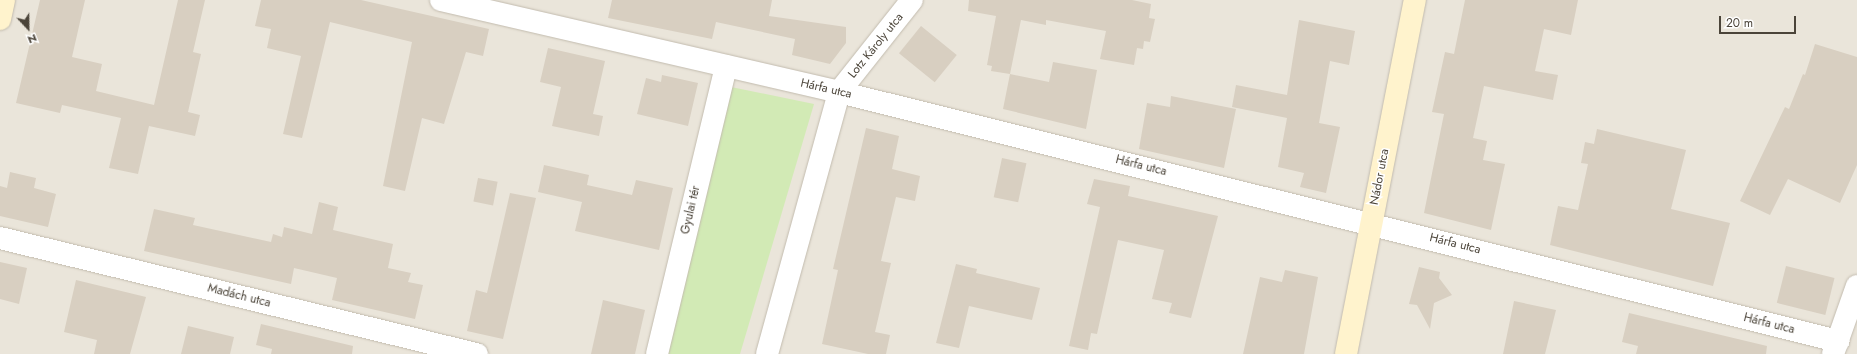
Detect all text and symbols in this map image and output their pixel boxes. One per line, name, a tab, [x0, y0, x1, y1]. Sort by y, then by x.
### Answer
north arrow	[8, 8, 48, 48]
scale bar	[1721, 8, 1798, 34]
street label: Lotz Károly utca	[845, 11, 907, 81]
text: 20 m	[1726, 14, 1753, 32]
text: N	[25, 30, 40, 48]
street label: Hárfa utca	[799, 76, 853, 102]
street label: Nádor utca	[1368, 148, 1392, 206]
street label: Hárfa utca	[1114, 153, 1168, 179]
street label: Gyulai tér	[678, 184, 704, 236]
street label: Hárfa utca	[1428, 231, 1482, 257]
street label: Madách utca	[206, 281, 272, 311]
street label: Hárfa utca	[1742, 311, 1796, 337]

